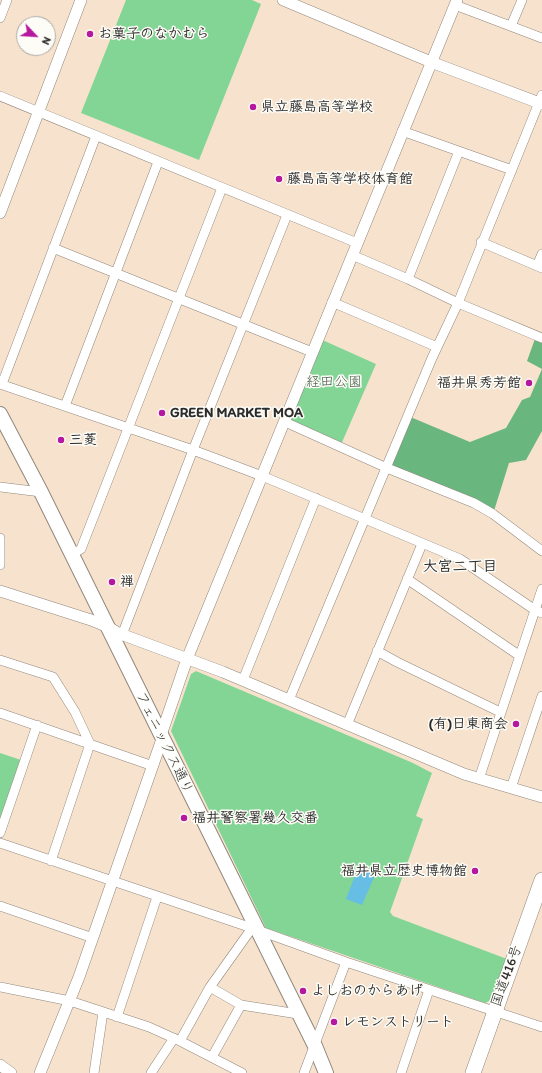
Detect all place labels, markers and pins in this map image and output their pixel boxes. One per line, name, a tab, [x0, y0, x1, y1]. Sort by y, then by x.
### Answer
place label: お菓子のなかむら	[98, 26, 210, 42]
marker: お菓子のなかむら	[85, 29, 95, 39]
place label: 県立藤島高等学校	[261, 99, 373, 115]
marker: 県立藤島高等学校	[248, 102, 258, 112]
place label: 藤島高等学校体育館	[287, 171, 413, 187]
marker: 藤島高等学校体育館	[274, 174, 284, 184]
place label: 福井県秀芳館	[437, 375, 521, 391]
marker: 福井県秀芳館	[524, 378, 534, 388]
place label: GREEN MARKET MOA	[170, 405, 303, 421]
marker: GREEN MARKET MOA	[157, 408, 167, 418]
place label: 三菱	[69, 432, 97, 448]
marker: 三菱	[56, 435, 66, 445]
place label: 禅	[120, 574, 134, 590]
marker: 禅	[107, 577, 117, 587]
place label: (有)日東商会	[429, 716, 508, 732]
marker: (有)日東商会	[511, 719, 521, 729]
place label: 福井警察署幾久交番	[192, 810, 318, 826]
marker: 福井警察署幾久交番	[179, 813, 189, 823]
place label: 福井県立歴史博物館	[341, 863, 467, 879]
marker: 福井県立歴史博物館	[470, 866, 480, 876]
place label: よしおのからあげ	[311, 983, 423, 999]
marker: よしおのからあげ	[298, 986, 308, 996]
place label: レモンストリート	[342, 1014, 454, 1030]
marker: レモンストリート	[329, 1017, 339, 1027]

